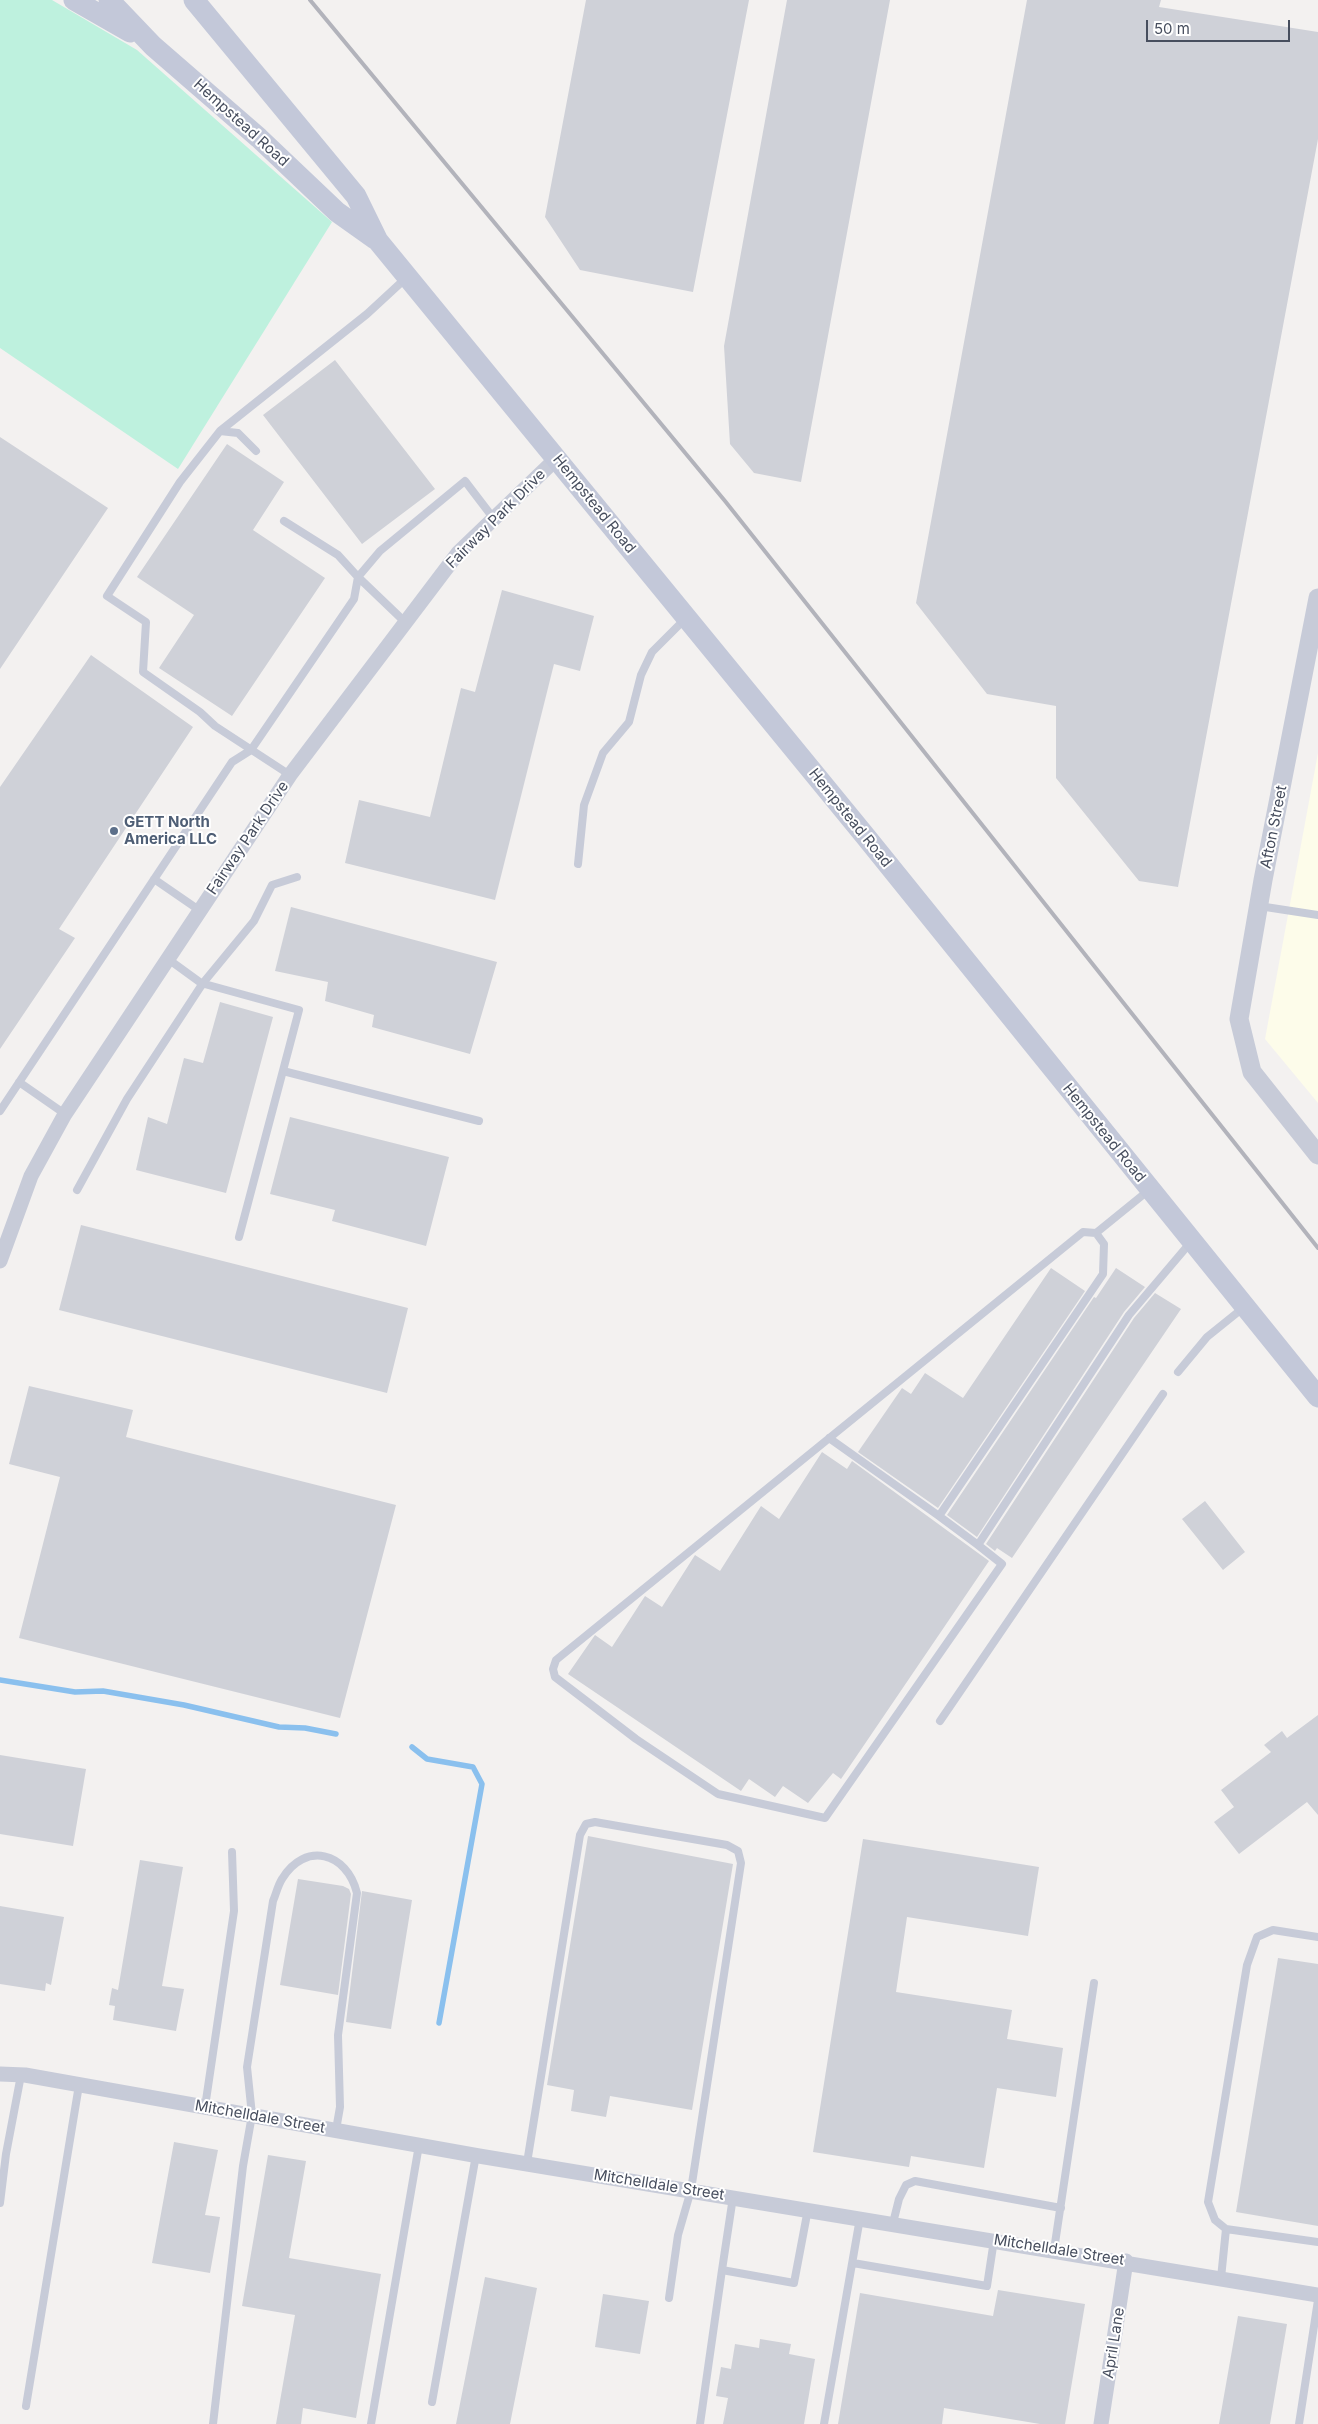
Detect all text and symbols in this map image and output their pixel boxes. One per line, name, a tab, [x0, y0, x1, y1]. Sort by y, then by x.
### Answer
scale bar	[1148, 10, 1292, 42]
text: 50 m	[1154, 19, 1190, 38]
street label: Hempstead Road	[190, 76, 292, 170]
street label: Hempstead Road	[549, 451, 639, 557]
street label: Fairway Park Drive	[443, 466, 549, 572]
street label: Hempstead Road	[805, 765, 895, 871]
street label: Fairway Park Drive	[203, 778, 293, 898]
street label: Afton Street	[1257, 784, 1291, 870]
place label: GETT North America LLC	[124, 813, 217, 848]
marker: GETT North America LLC	[108, 825, 120, 837]
street label: Hempstead Road	[1059, 1080, 1149, 1186]
street label: Mitchelldale Street	[193, 2097, 327, 2137]
street label: Mitchelldale Street	[592, 2166, 726, 2204]
street label: Mitchelldale Street	[992, 2231, 1126, 2269]
street label: April Lane	[1100, 2306, 1128, 2380]

